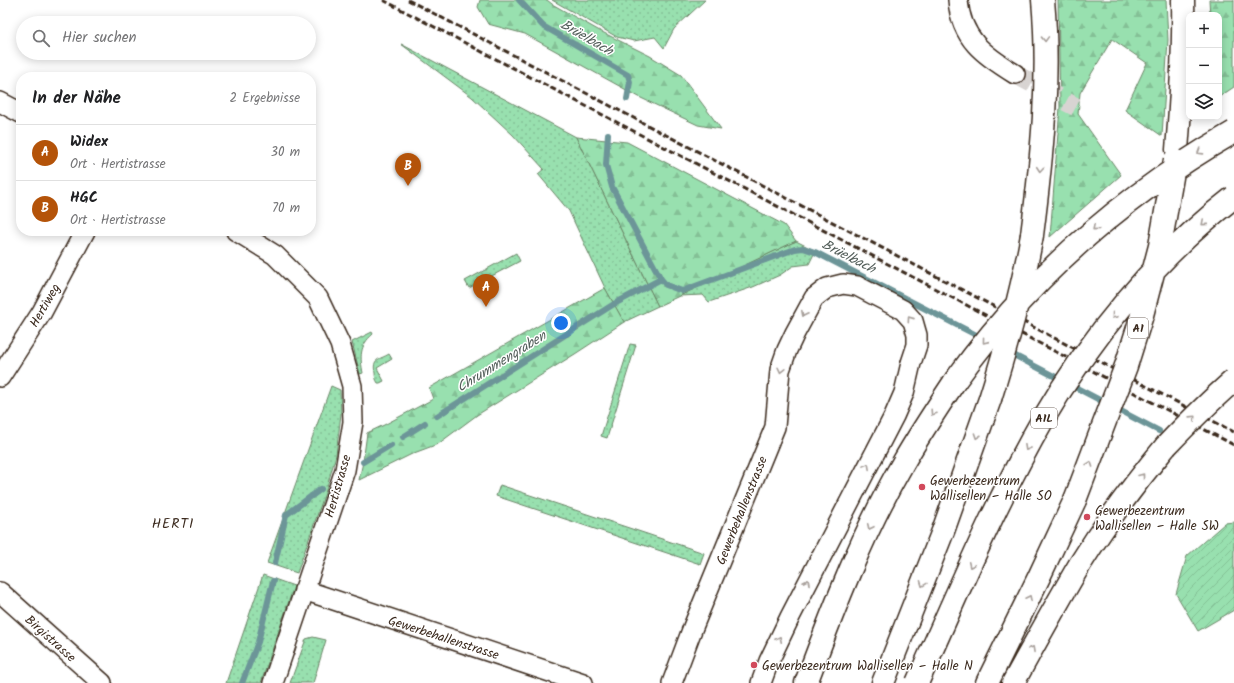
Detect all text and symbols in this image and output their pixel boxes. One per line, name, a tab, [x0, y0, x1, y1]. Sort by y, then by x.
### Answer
map controls	[1186, 12, 1222, 120]
button: +	[1186, 12, 1222, 48]
water label: Brüelbach	[556, 14, 618, 63]
search box	[16, 16, 316, 60]
text: Hier suchen	[62, 26, 136, 50]
icon: search	[30, 27, 52, 49]
one-way arrow	[1041, 36, 1049, 42]
button: −	[1186, 48, 1222, 84]
button: layers	[1186, 84, 1222, 120]
text: In der Nähe	[32, 85, 121, 112]
text: 2 Ergebnisse	[230, 88, 300, 109]
text: Widex	[70, 130, 108, 154]
text: A	[41, 142, 49, 163]
text: 30 m	[271, 142, 300, 163]
one-way arrow	[1197, 147, 1204, 154]
pin: B	[395, 153, 421, 186]
text: Ort · Hertistrasse	[70, 154, 166, 175]
one-way arrow	[1036, 166, 1045, 172]
text: HGC	[70, 186, 98, 210]
text: B	[41, 198, 49, 219]
text: 70 m	[272, 198, 300, 219]
text: Ort · Hertistrasse	[70, 210, 166, 231]
one-way arrow	[1202, 218, 1209, 225]
one-way arrow	[1093, 223, 1100, 230]
water label: Brüelbach	[818, 234, 881, 280]
pin: A	[473, 274, 499, 307]
street label: Hertiweg	[24, 280, 66, 332]
one-way arrow	[801, 310, 809, 318]
one-way arrow	[1112, 311, 1119, 319]
your location	[551, 313, 571, 333]
one-way arrow	[908, 317, 915, 324]
road number: A1	[1128, 318, 1148, 338]
water label: Chrummengraben	[452, 325, 552, 398]
one-way arrow	[983, 337, 990, 344]
one-way arrow	[778, 366, 786, 373]
road number: A1L	[1031, 408, 1057, 428]
one-way arrow	[931, 409, 938, 416]
one-way arrow	[1188, 415, 1196, 423]
one-way arrow	[974, 432, 982, 439]
one-way arrow	[1025, 444, 1032, 451]
street label: Hertistrasse	[319, 452, 358, 520]
street label: Gewerbehallenstrasse	[711, 453, 774, 568]
one-way arrow	[1085, 460, 1093, 467]
one-way arrow	[862, 463, 870, 471]
place label: Gewerbezentrum Wallisellen – Halle SO	[930, 471, 1052, 507]
one-way arrow	[1137, 473, 1144, 480]
marker: Gewerbezentrum Wallisellen – Halle SO	[917, 482, 927, 492]
place label: Gewerbezentrum Wallisellen – Halle SW	[1095, 501, 1219, 537]
marker: Gewerbezentrum Wallisellen – Halle SW	[1082, 512, 1092, 522]
district label: HERTI	[152, 513, 194, 535]
one-way arrow	[867, 523, 875, 531]
one-way arrow	[968, 560, 976, 568]
one-way arrow	[802, 579, 810, 586]
one-way arrow	[919, 580, 927, 587]
one-way arrow	[1024, 595, 1032, 602]
street label: Birgistrasse	[20, 610, 80, 668]
street label: Gewerbehallenstrasse	[385, 611, 502, 666]
one-way arrow	[774, 635, 782, 643]
one-way arrow	[1027, 646, 1034, 653]
place label: Gewerbezentrum Wallisellen – Halle N	[762, 656, 973, 677]
marker: Gewerbezentrum Wallisellen – Halle N	[749, 660, 759, 670]

